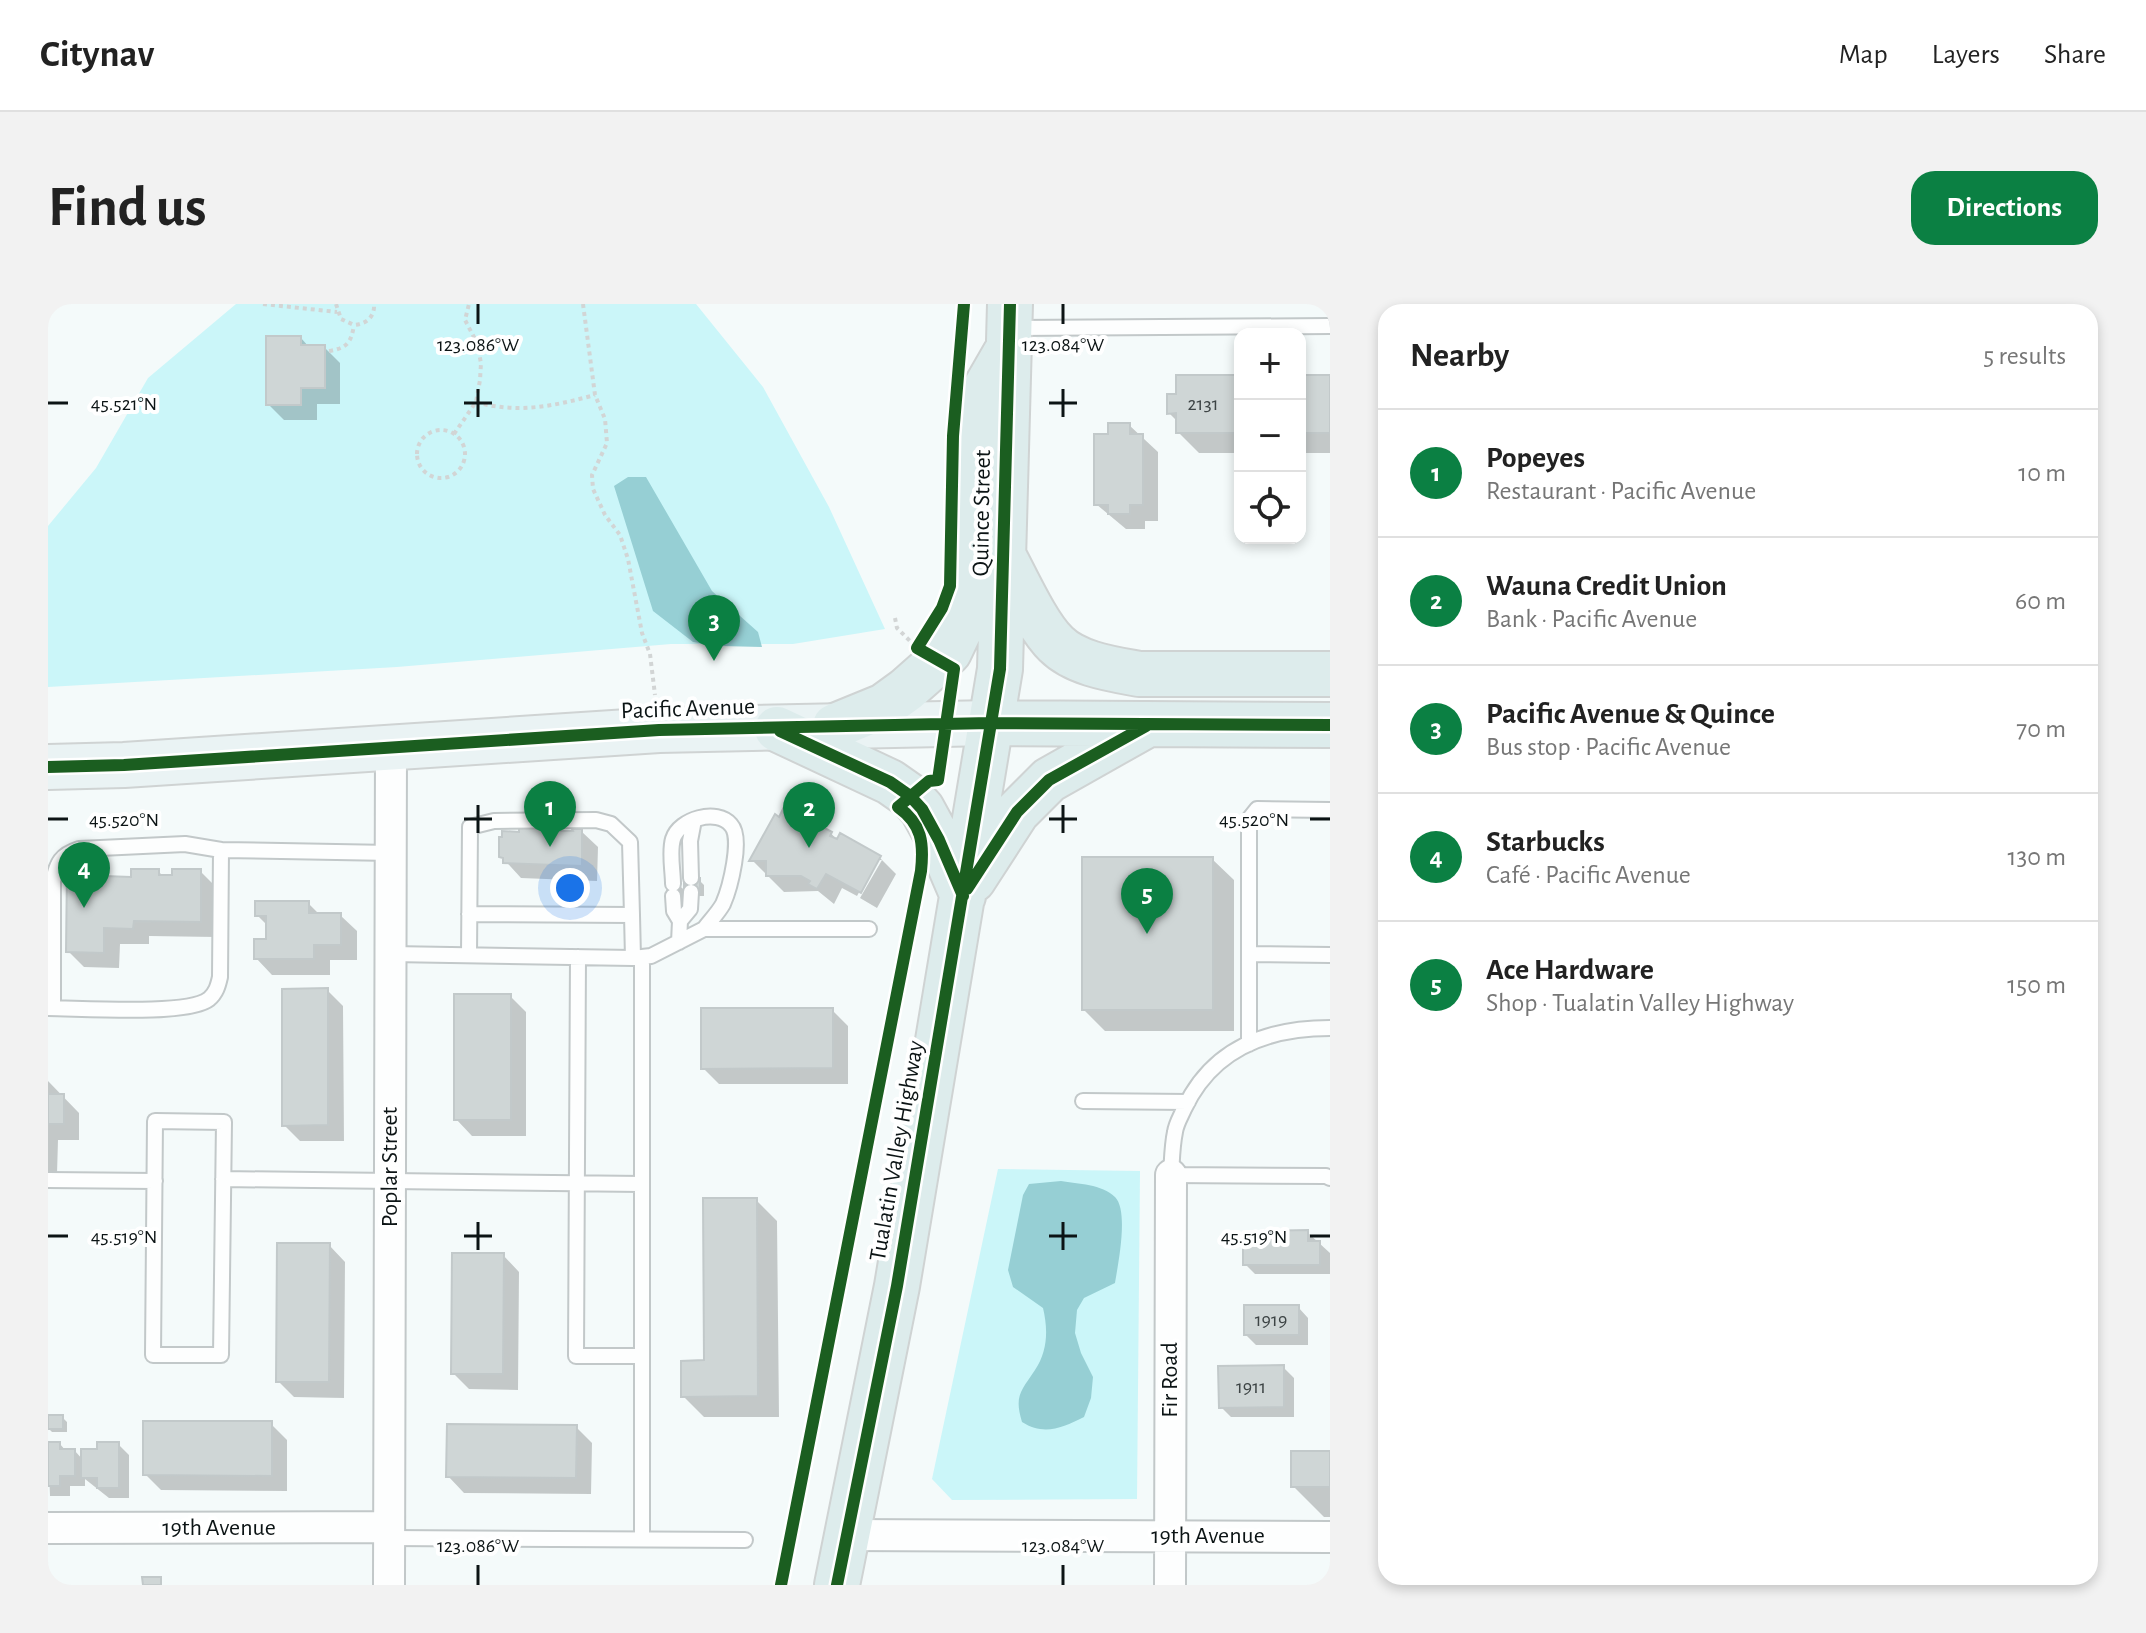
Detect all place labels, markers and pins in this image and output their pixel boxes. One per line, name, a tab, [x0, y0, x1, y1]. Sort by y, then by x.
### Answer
pin: 3	[688, 595, 740, 661]
pin: 1	[524, 781, 576, 847]
pin: 2	[783, 782, 835, 848]
pin: 4	[58, 842, 110, 908]
pin: 5	[1121, 868, 1173, 934]

